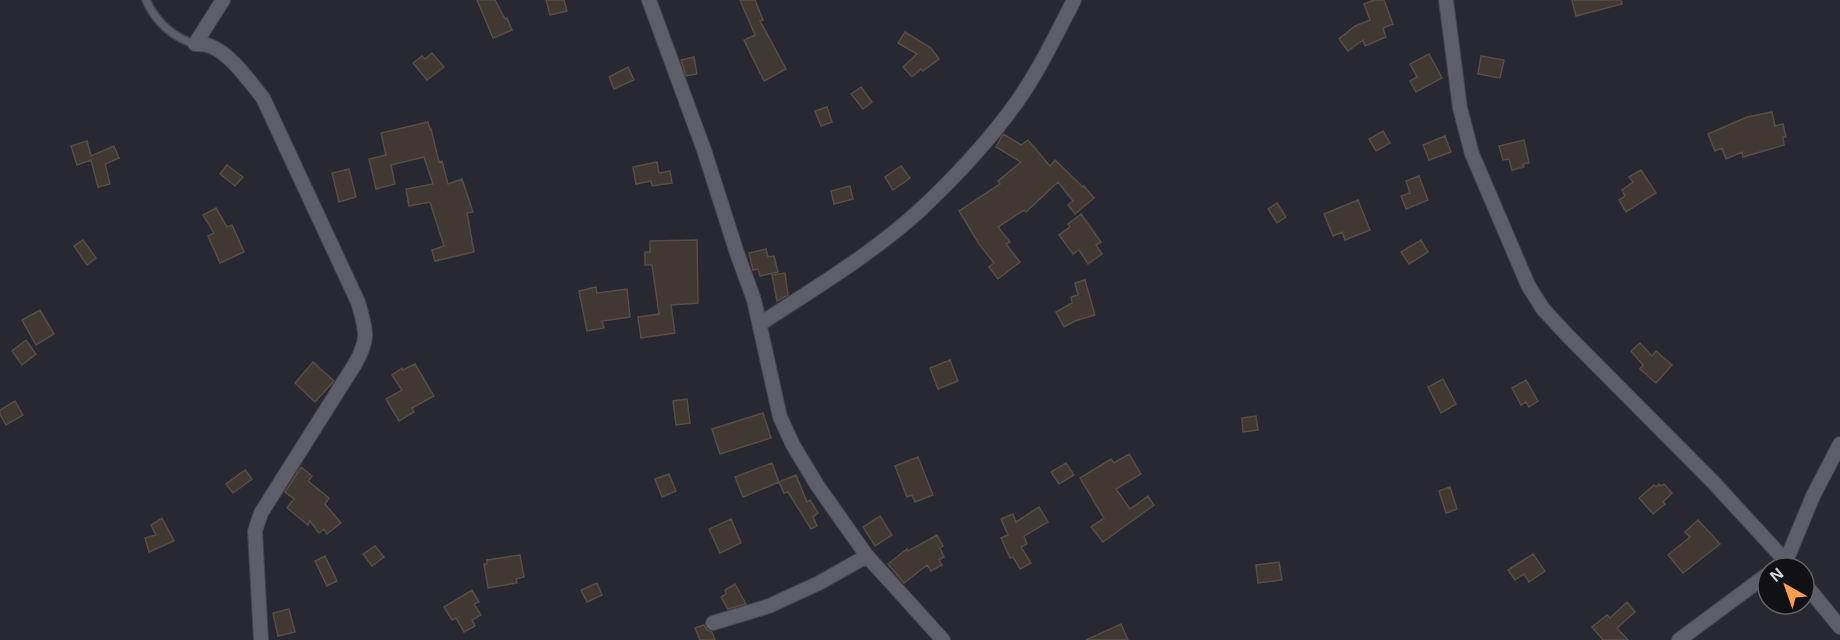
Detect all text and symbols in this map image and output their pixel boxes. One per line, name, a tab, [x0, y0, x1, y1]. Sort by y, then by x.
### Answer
north arrow	[1756, 556, 1816, 616]
text: N	[1767, 565, 1787, 585]

